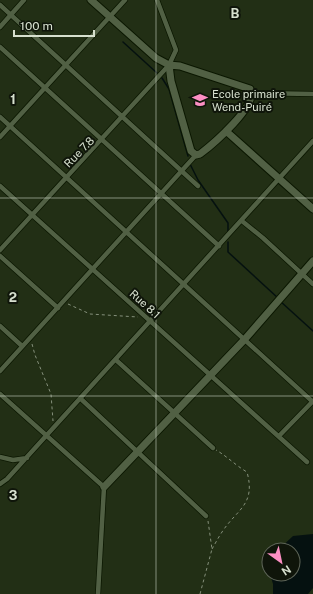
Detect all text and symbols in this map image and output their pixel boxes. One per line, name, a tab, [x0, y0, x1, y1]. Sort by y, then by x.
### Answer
text: B	[231, 6, 240, 21]
scale bar	[14, 12, 94, 38]
text: 100 m	[20, 19, 53, 33]
place label: Ecole primaire Wend-Puiré	[212, 88, 285, 113]
school or university icon: Ecole primaire Wend-Puiré	[191, 91, 209, 109]
text: 1	[10, 92, 16, 107]
street label: Rue 7.8	[62, 134, 96, 170]
street label: Rue 8.1	[127, 287, 163, 321]
text: 2	[9, 290, 17, 305]
text: 3	[9, 488, 18, 503]
north arrow	[261, 542, 301, 582]
text: N	[280, 563, 293, 578]

